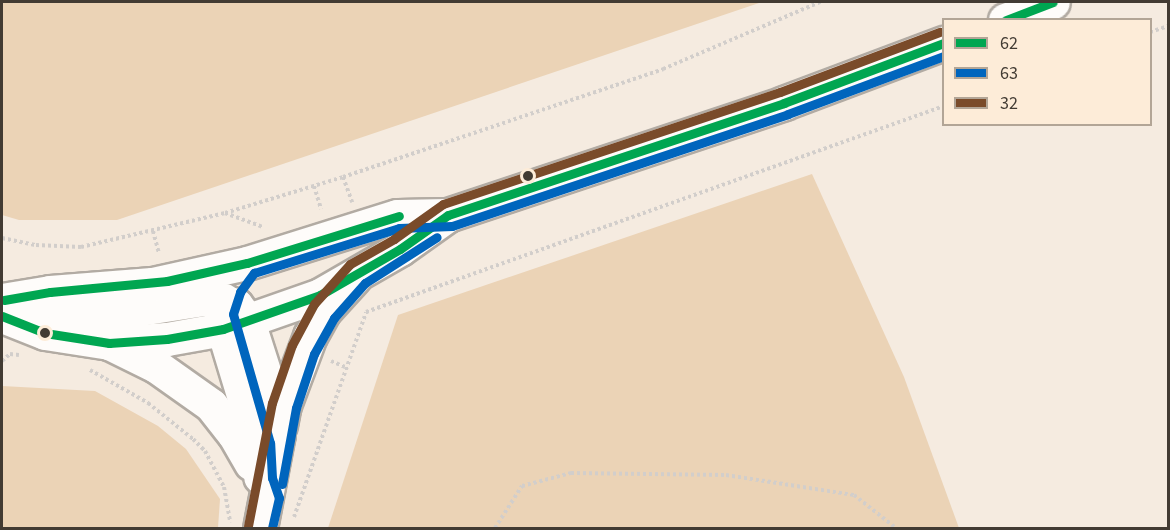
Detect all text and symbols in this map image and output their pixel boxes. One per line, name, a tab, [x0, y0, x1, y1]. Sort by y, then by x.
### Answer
legend	[942, 18, 1152, 126]
text: 62	[1000, 31, 1018, 56]
text: 63	[1000, 61, 1018, 86]
text: 32	[1000, 91, 1018, 116]
unlabelled marker	[522, 170, 534, 182]
unlabelled marker	[39, 327, 51, 339]

